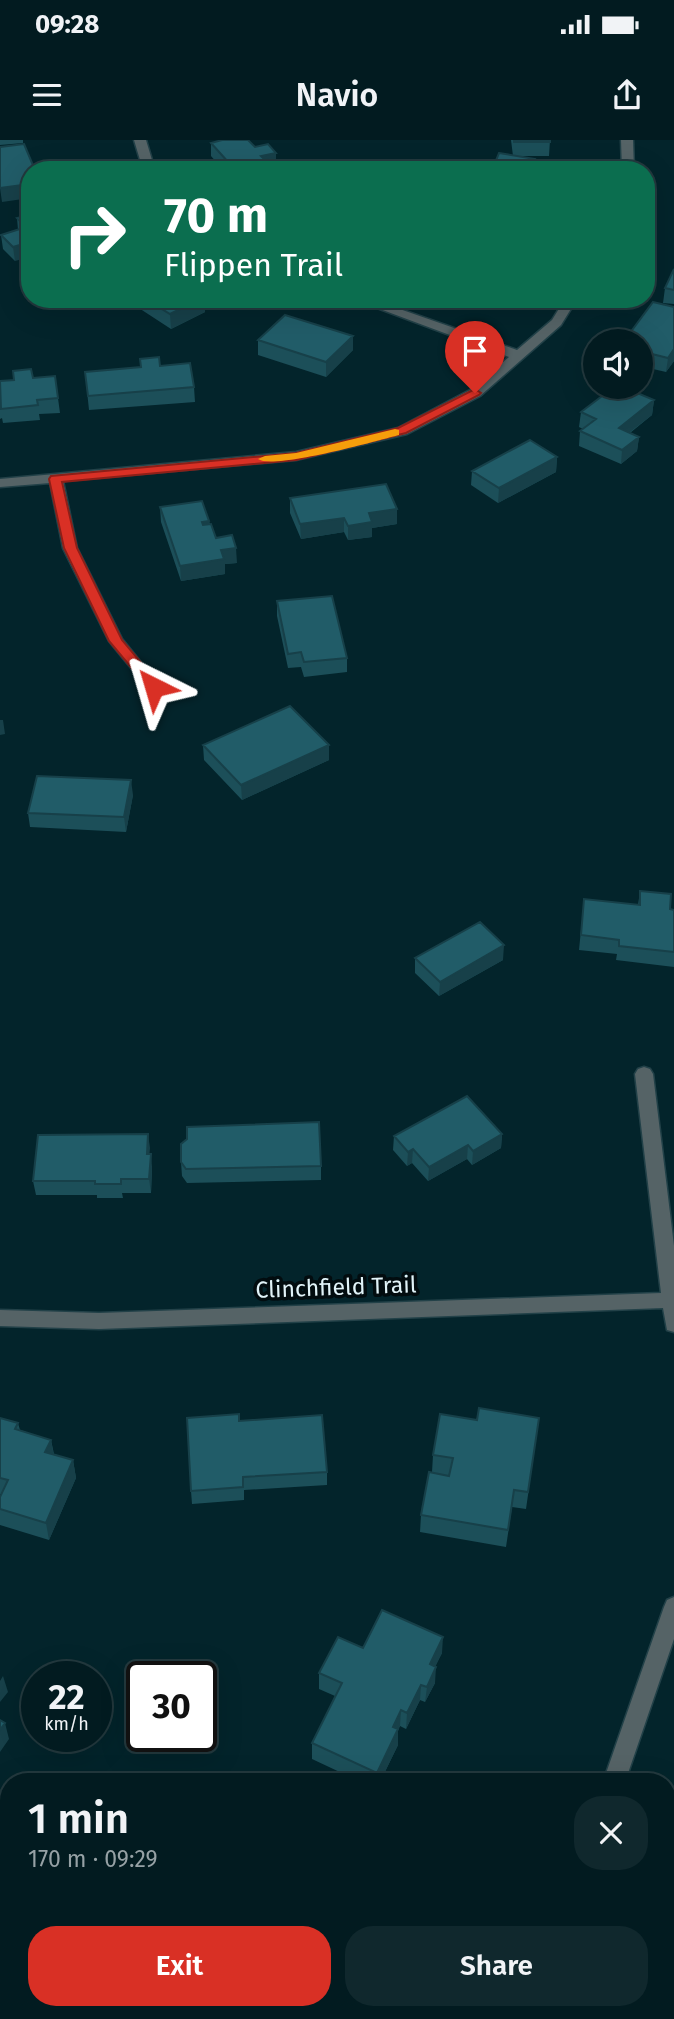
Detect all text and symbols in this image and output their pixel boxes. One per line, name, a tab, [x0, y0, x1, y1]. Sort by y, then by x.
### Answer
text: 09:28	[35, 9, 99, 40]
icon: menu	[28, 76, 66, 114]
text: Navio	[296, 76, 378, 114]
icon: share	[608, 76, 646, 114]
text: 70 m	[164, 186, 268, 245]
icon: right	[49, 189, 140, 280]
text: Flippen Trail	[164, 246, 343, 284]
pin	[445, 321, 505, 393]
map controls	[583, 329, 653, 399]
button: sound	[583, 329, 653, 399]
icon: arrive	[456, 332, 494, 370]
position arrow	[117, 650, 191, 724]
street label: Clinchfield Trail	[255, 1270, 417, 1304]
speed limit sign: 30	[126, 1661, 217, 1752]
text: 22	[48, 1676, 85, 1718]
text: km/h	[44, 1713, 89, 1735]
text: 1 min	[28, 1794, 129, 1844]
button: close	[574, 1796, 648, 1870]
text: 170 m · 09:29	[28, 1845, 158, 1873]
button: Exit	[28, 1926, 331, 2006]
button: Share	[345, 1926, 648, 2006]

